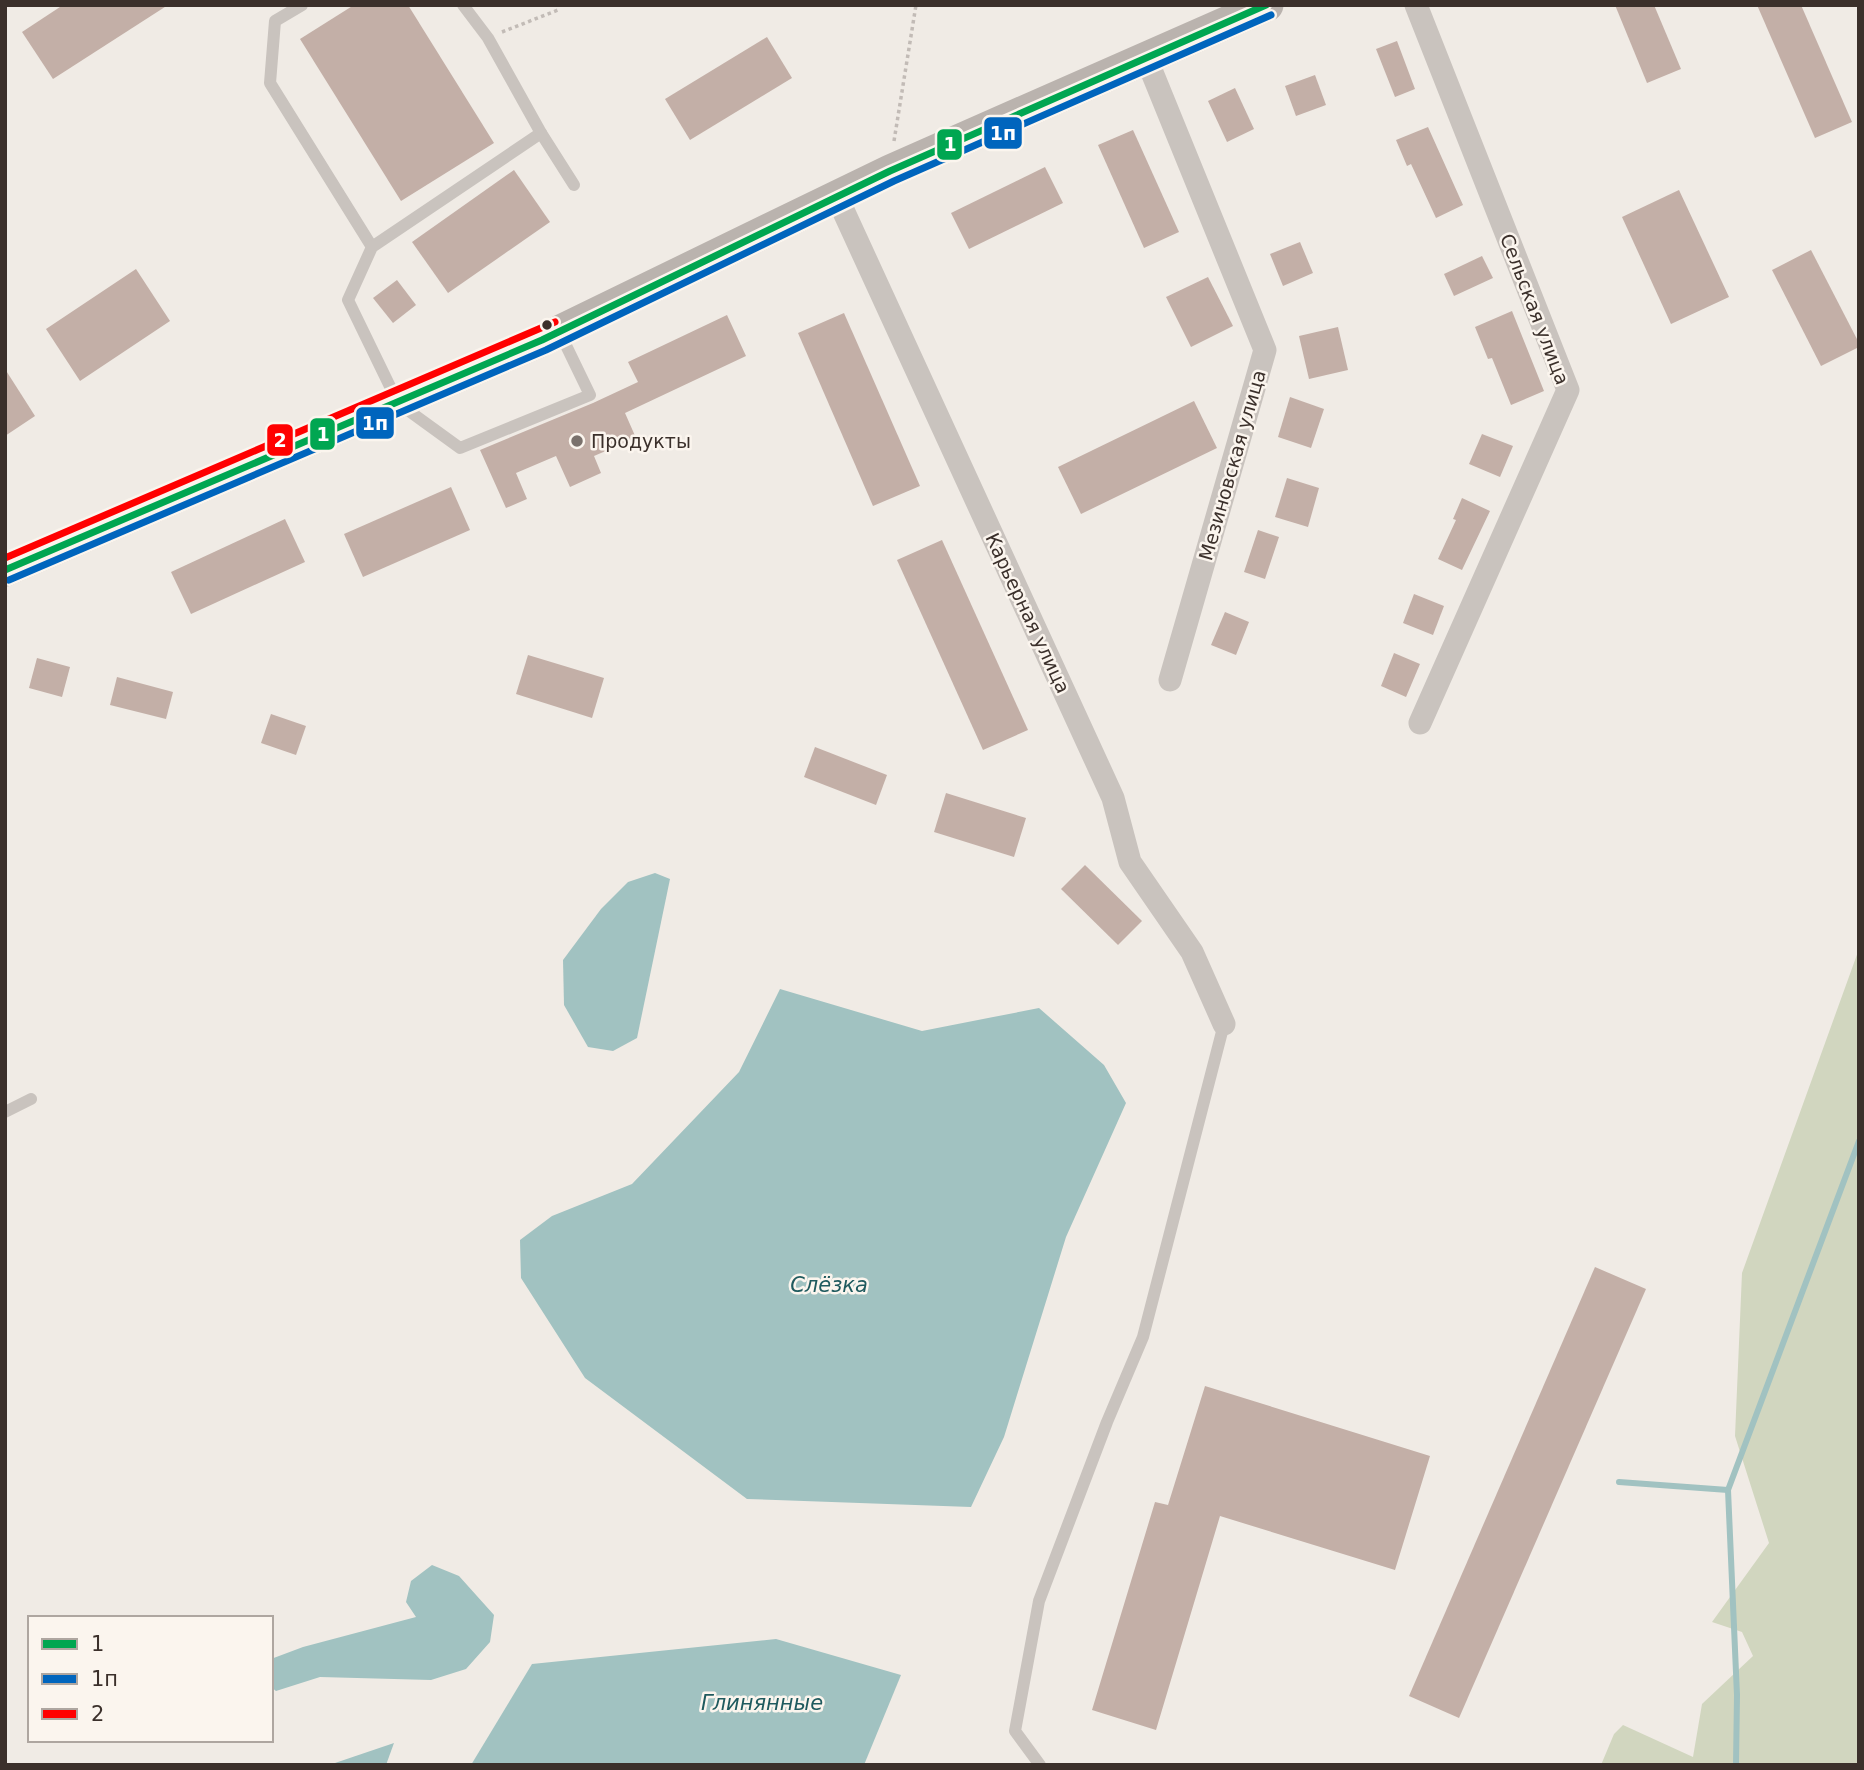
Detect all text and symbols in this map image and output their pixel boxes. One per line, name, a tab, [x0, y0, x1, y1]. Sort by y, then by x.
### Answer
line badge: 1п	[983, 116, 1023, 150]
text: 1п	[990, 122, 1016, 144]
line badge: 1	[936, 128, 963, 161]
text: 1	[943, 133, 957, 155]
street label: Сельская улица	[1496, 231, 1574, 387]
unlabelled marker	[540, 318, 554, 332]
street label: Мезиновская улица	[1194, 367, 1270, 563]
line badge: 1п	[355, 406, 395, 440]
text: 1п	[362, 412, 388, 434]
line badge: 1	[309, 417, 336, 451]
line badge: 2	[266, 423, 294, 457]
text: 1	[316, 423, 330, 445]
text: 2	[273, 429, 287, 451]
place label: Продукты	[591, 430, 691, 452]
marker: Продукты	[569, 433, 585, 449]
street label: Карьерная улица	[981, 530, 1075, 696]
water label: Слёзка	[790, 1273, 868, 1297]
legend	[28, 1616, 273, 1742]
text: 1	[91, 1632, 104, 1656]
text: 1п	[91, 1667, 118, 1691]
water label: Глинянные	[701, 1691, 823, 1715]
text: 2	[91, 1702, 104, 1726]

